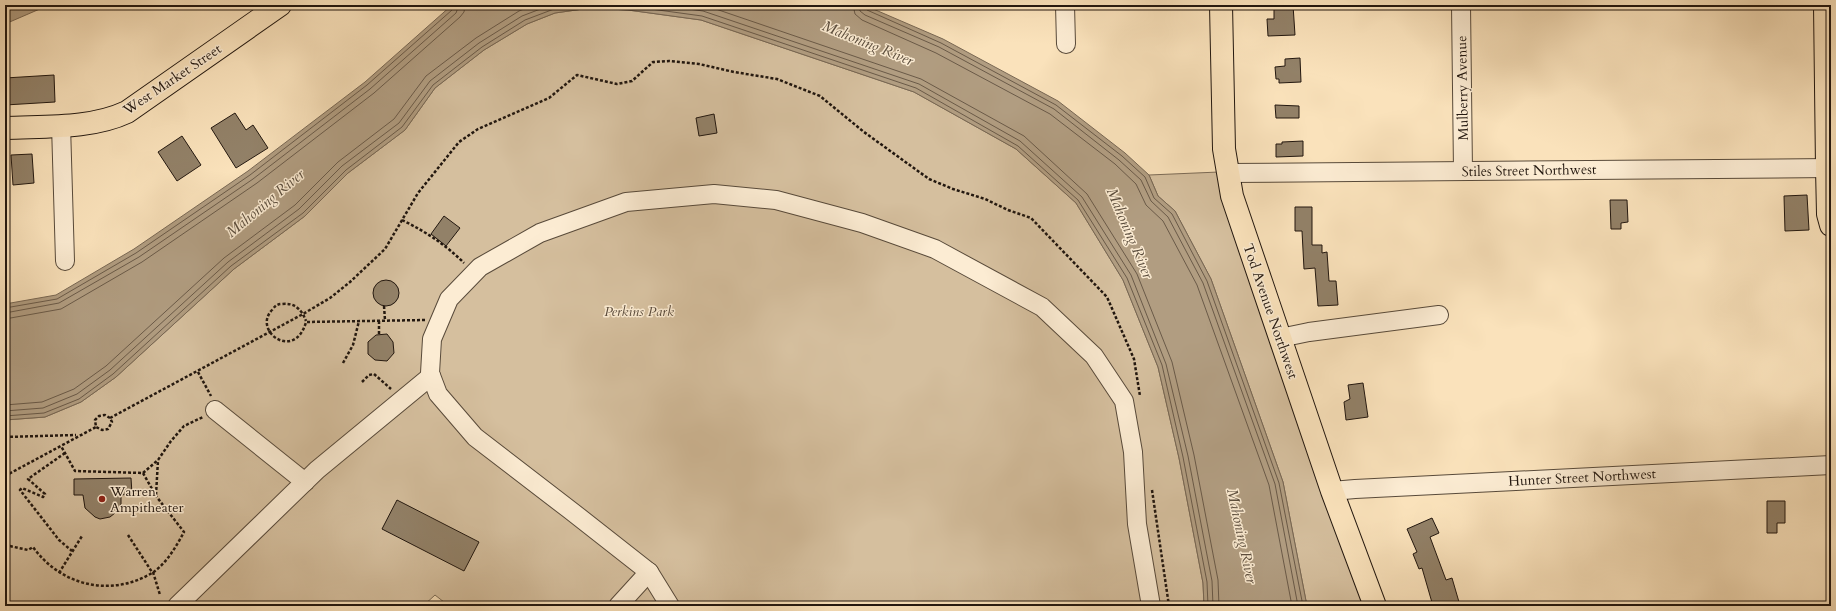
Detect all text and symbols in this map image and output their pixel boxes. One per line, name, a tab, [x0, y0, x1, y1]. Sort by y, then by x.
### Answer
water label: Mahoning River	[819, 16, 918, 71]
street label: Mulberry Avenue	[1452, 35, 1473, 141]
street label: West Market Street	[119, 39, 226, 120]
street label: Stiles Street Northwest	[1462, 160, 1597, 181]
water label: Mahoning River	[222, 164, 309, 242]
water label: Mahoning River	[1102, 185, 1159, 282]
street label: Tod Avenue Northwest	[1238, 241, 1303, 382]
park label: Perkins Park	[604, 302, 674, 321]
street label: Hunter Street Northwest	[1508, 464, 1657, 491]
place label: Warren Ampitheater	[109, 482, 184, 517]
water label: Mahoning River	[1222, 487, 1262, 586]
marker: Warren Ampitheater	[97, 494, 107, 504]

